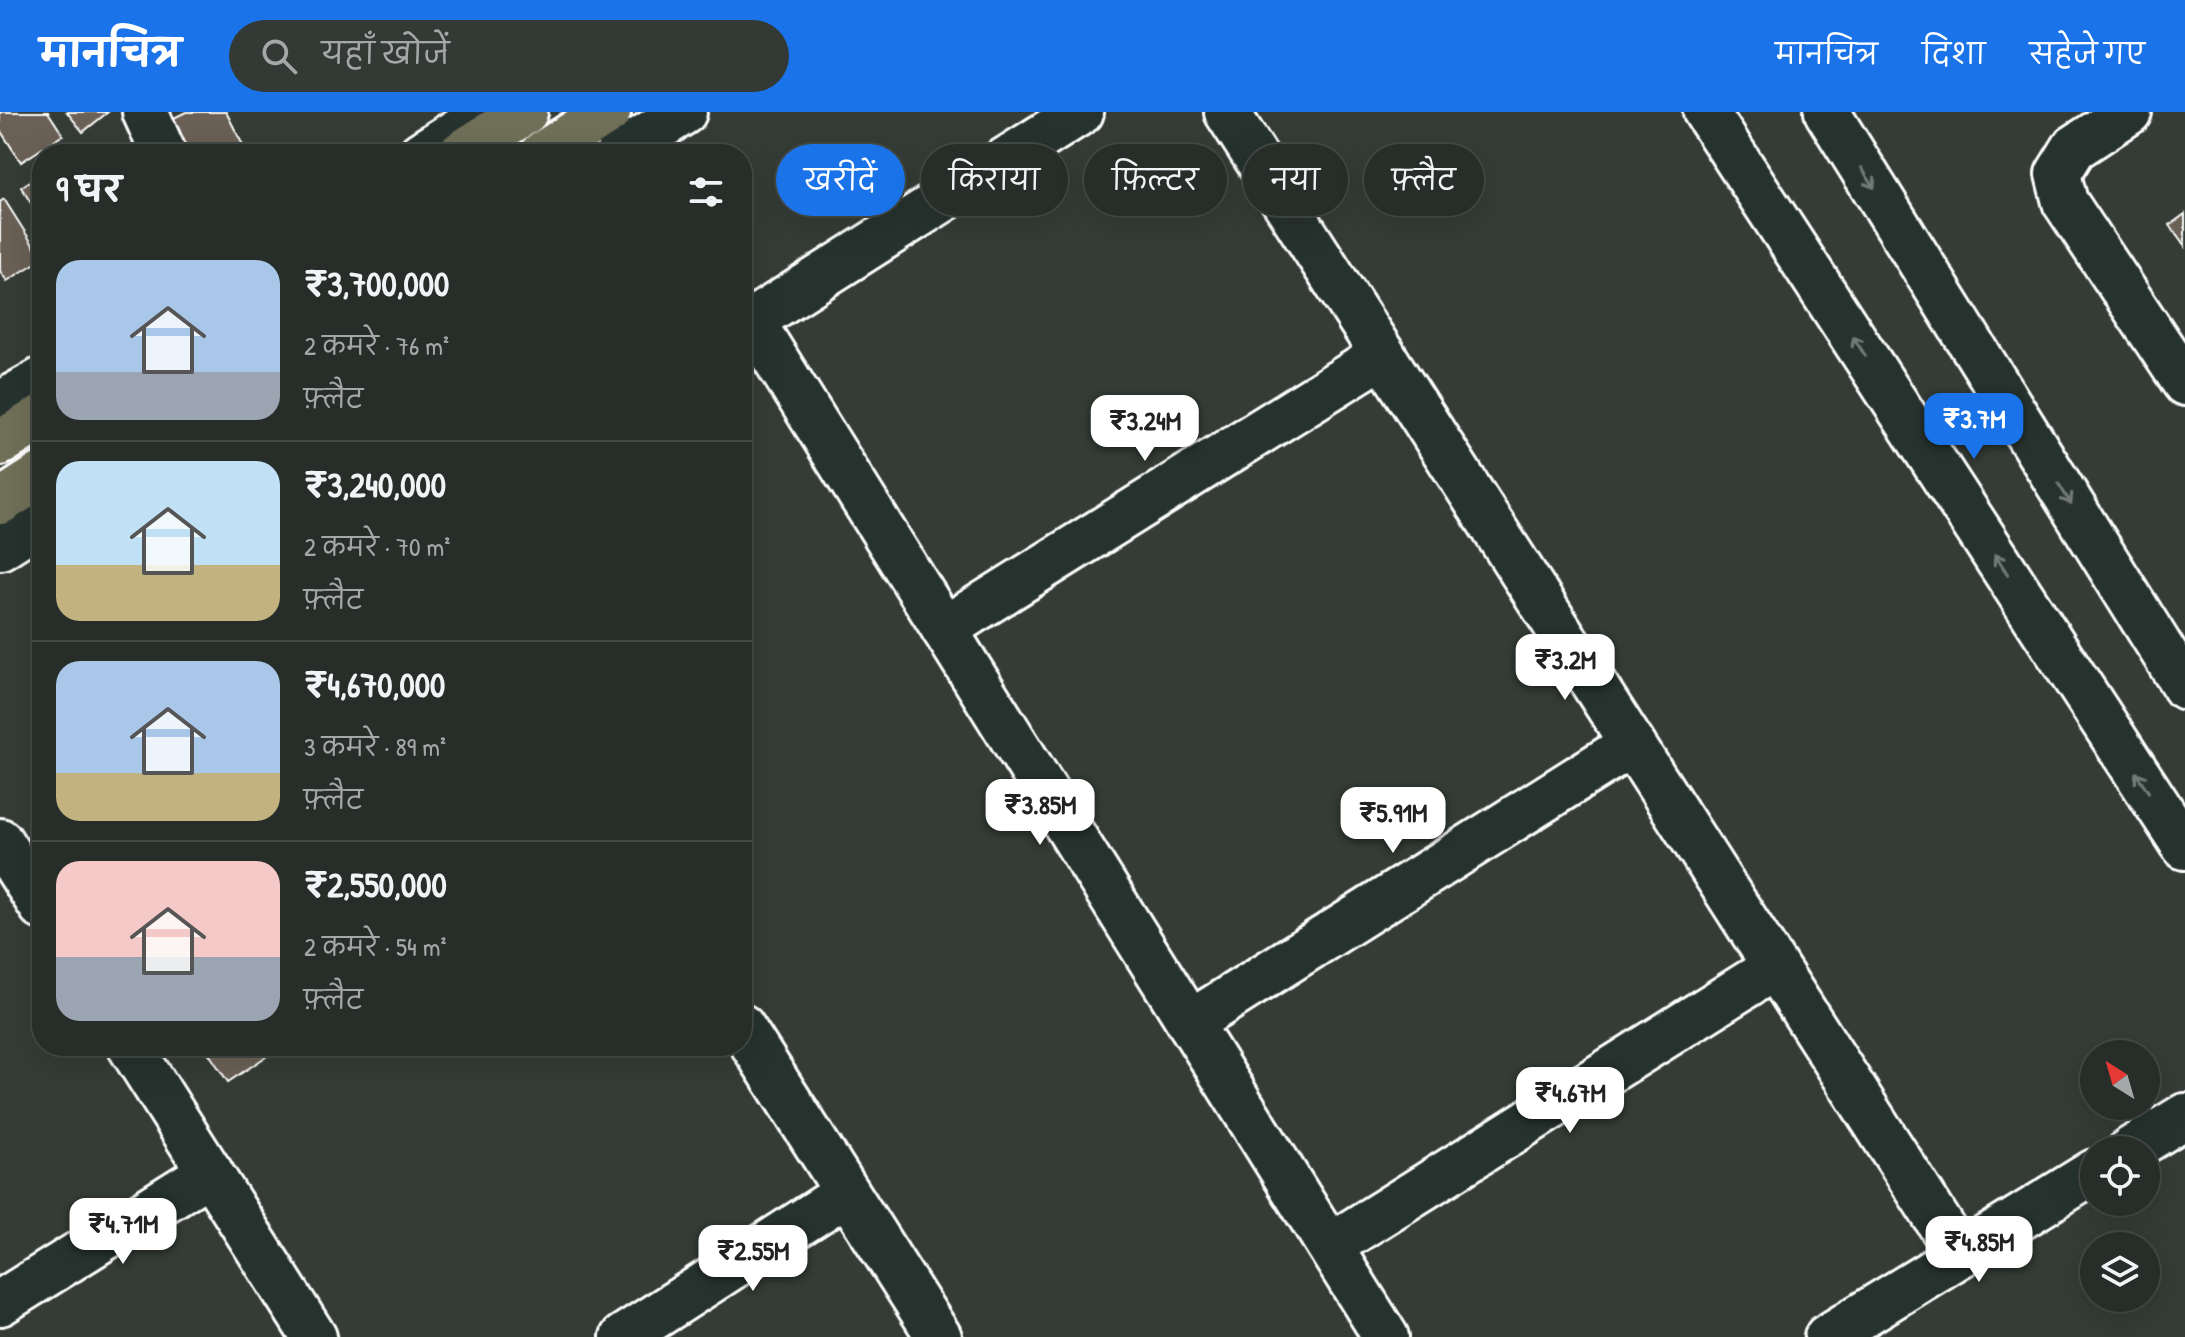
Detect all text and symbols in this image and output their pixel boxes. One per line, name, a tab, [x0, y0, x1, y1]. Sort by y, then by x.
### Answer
search box	[229, 20, 789, 92]
text: मानचित्र	[40, 26, 181, 78]
text: यहाँ खोजें	[321, 33, 450, 73]
icon: search	[257, 34, 301, 78]
text: मानचित्र	[1775, 35, 1878, 73]
text: दिशा	[1922, 35, 1985, 73]
text: सहेजे गए	[2029, 35, 2145, 73]
chip: खरीदें	[776, 144, 905, 216]
chip: किराया	[921, 144, 1068, 216]
chip: फ़िल्टर	[1084, 144, 1227, 216]
chip: नया	[1243, 144, 1348, 216]
chip: फ़्लैट	[1364, 144, 1484, 216]
text: 9 घर	[56, 166, 122, 212]
one-way arrow	[1860, 166, 1876, 189]
icon: filters	[684, 170, 728, 214]
text: ₹3,700,000	[304, 261, 449, 307]
icon: home	[120, 292, 216, 388]
text: 2 कमरे · 76 m²	[304, 328, 449, 363]
one-way arrow	[1850, 335, 1866, 358]
text: फ़्लैट	[304, 381, 363, 416]
pin: ₹3.7M	[1918, 393, 2030, 461]
pin: ₹3.24M	[1080, 395, 1210, 463]
text: ₹3.7M	[1942, 401, 2006, 436]
text: ₹3.24M	[1109, 403, 1181, 438]
text: ₹3,240,000	[304, 462, 446, 508]
one-way arrow	[2057, 482, 2073, 505]
icon: home	[120, 493, 216, 589]
text: 2 कमरे · 70 m²	[304, 529, 450, 564]
one-way arrow	[1992, 553, 2009, 575]
text: फ़्लैट	[304, 582, 363, 617]
pin: ₹3.2M	[1509, 634, 1621, 702]
text: ₹3.2M	[1534, 642, 1596, 677]
text: ₹4,670,000	[304, 662, 445, 708]
icon: home	[120, 693, 216, 789]
text: 3 कमरे · 89 m²	[304, 729, 446, 764]
one-way arrow	[2134, 771, 2151, 793]
pin: ₹3.85M	[975, 779, 1105, 847]
text: फ़्लैट	[304, 782, 363, 817]
text: ₹3.85M	[1004, 787, 1076, 822]
pin: ₹5.91M	[1328, 787, 1458, 855]
text: ₹5.91M	[1359, 795, 1427, 830]
text: ₹2,550,000	[304, 862, 447, 908]
icon: home	[120, 893, 216, 989]
text: 2 कमरे · 54 m²	[304, 929, 446, 964]
text: फ़्लैट	[304, 982, 363, 1017]
north arrow	[2080, 1040, 2160, 1120]
map controls	[2080, 1040, 2160, 1312]
pin: ₹4.67M	[1505, 1067, 1635, 1135]
text: ₹4.67M	[1534, 1075, 1606, 1110]
button: locate	[2080, 1136, 2160, 1216]
pin: ₹4.71M	[58, 1198, 188, 1266]
text: ₹4.71M	[88, 1206, 158, 1241]
pin: ₹4.85M	[1914, 1216, 2044, 1284]
text: ₹4.85M	[1944, 1224, 2014, 1259]
pin: ₹2.55M	[688, 1225, 818, 1293]
button: layers	[2080, 1232, 2160, 1312]
text: ₹2.55M	[716, 1233, 790, 1268]

